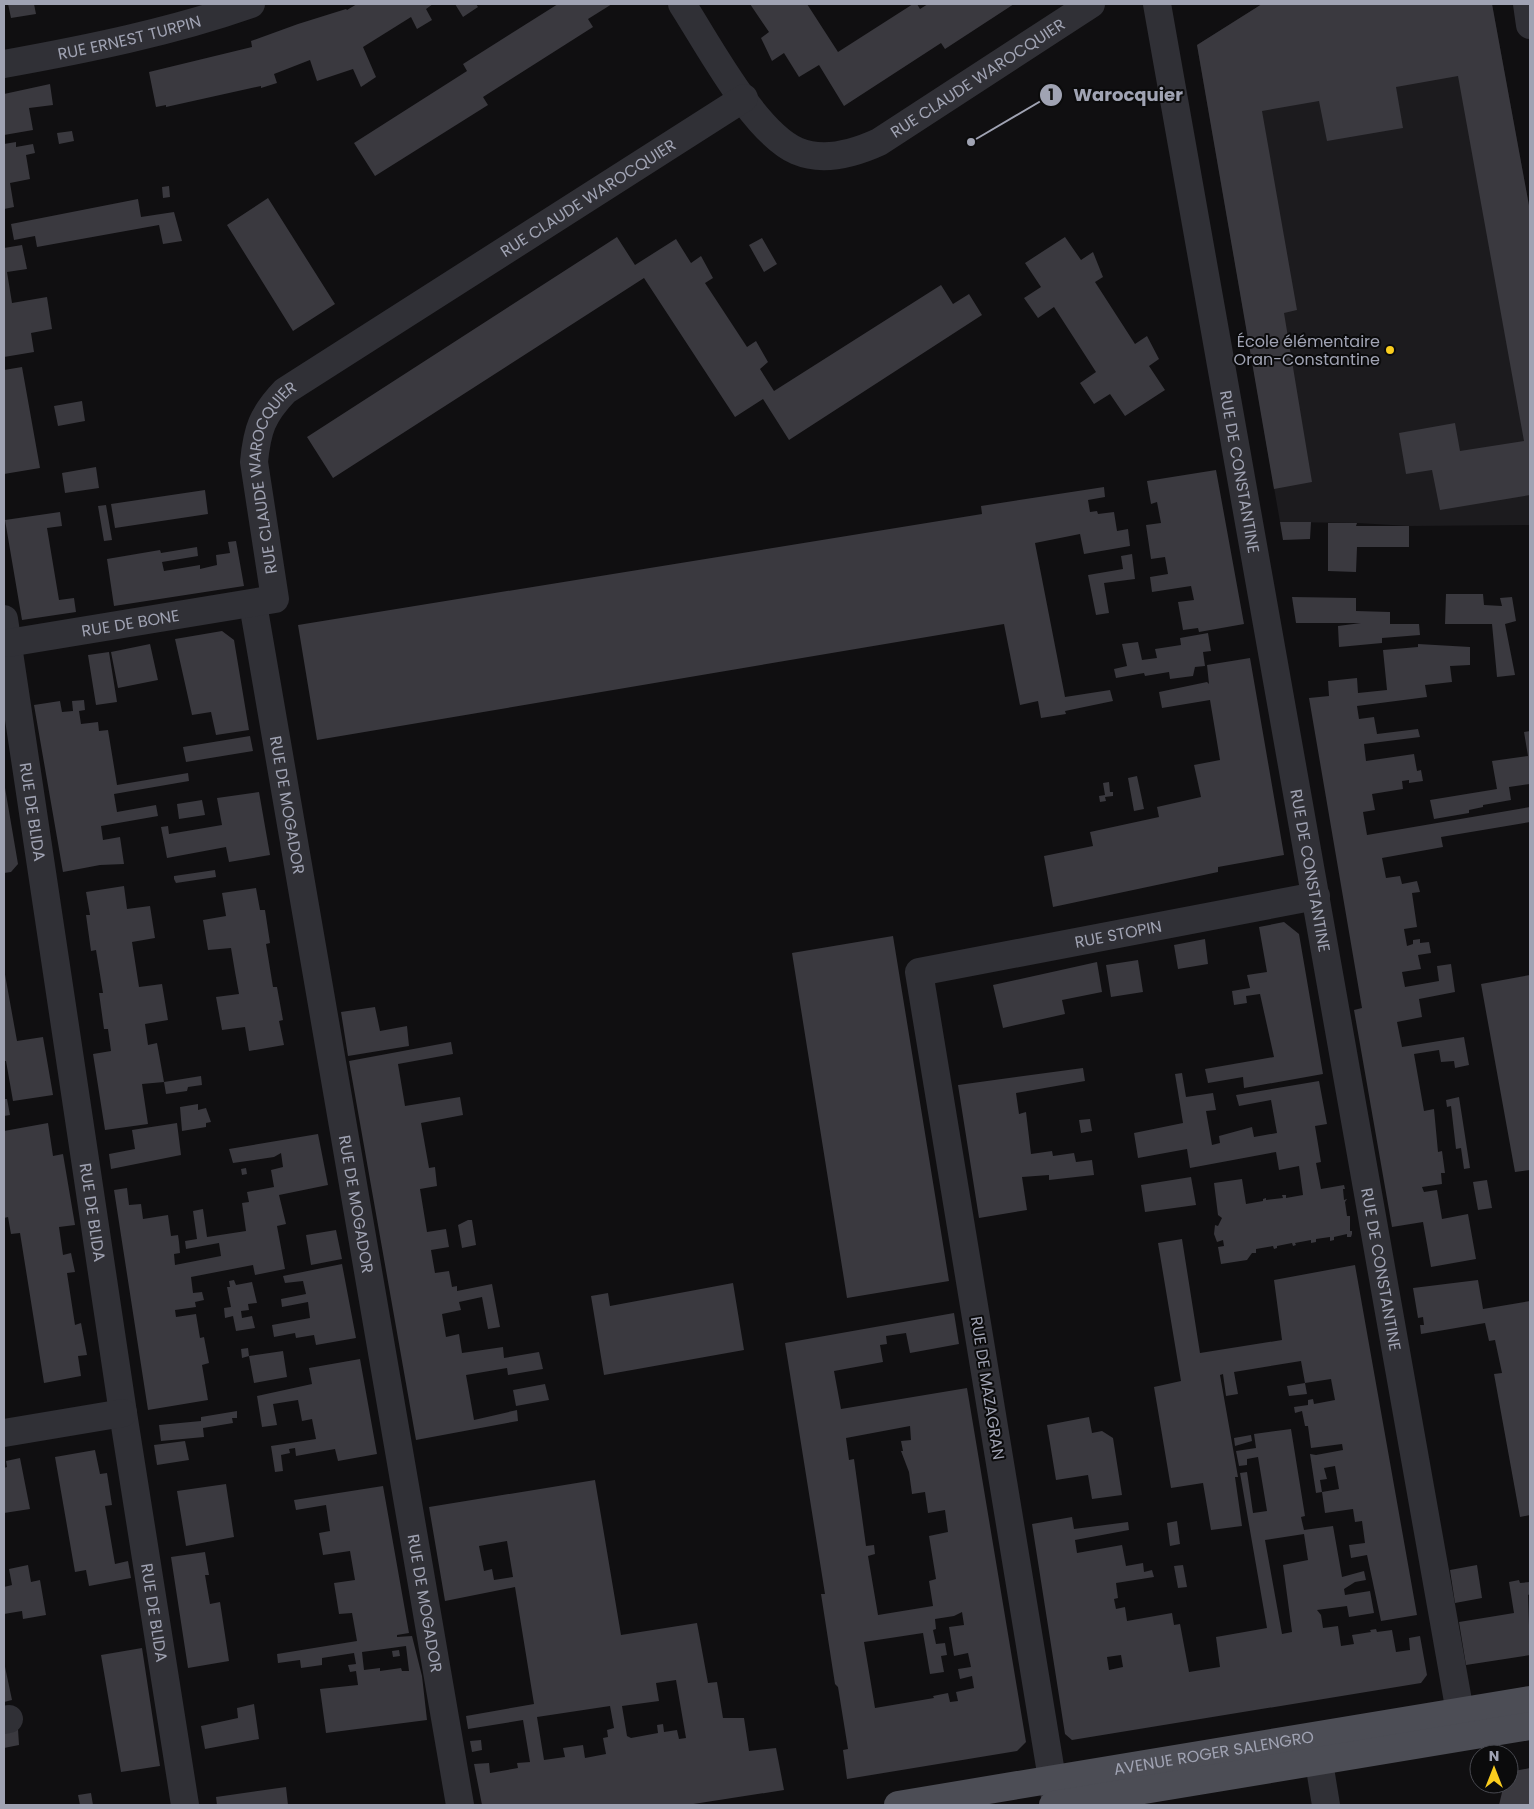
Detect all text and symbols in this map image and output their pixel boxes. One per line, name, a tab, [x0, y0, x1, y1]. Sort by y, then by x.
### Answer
street label: RUE ERNEST TURPIN	[56, 10, 204, 66]
street label: RUE CLAUDE WAROCQUIER	[886, 13, 1070, 144]
callout: Warocquier	[1038, 79, 1193, 112]
text: Warocquier	[1073, 82, 1183, 107]
text: 1	[1048, 84, 1054, 105]
street label: RUE CLAUDE WAROCQUIER	[496, 133, 680, 263]
place label: École élémentaire Oran-Constantine	[1234, 330, 1380, 371]
marker: École élémentaire Oran-Constantine	[1384, 344, 1396, 356]
street label: RUE CLAUDE WAROCQUIER	[243, 376, 301, 576]
street label: RUE DE CONSTANTINE	[1214, 388, 1265, 555]
street label: RUE DE BONE	[80, 604, 181, 643]
street label: RUE DE MOGADOR	[264, 734, 310, 876]
street label: RUE DE BLIDA	[14, 761, 51, 863]
street label: RUE DE CONSTANTINE	[1284, 787, 1336, 954]
street label: RUE STOPIN	[1073, 915, 1164, 954]
street label: RUE DE MOGADOR	[333, 1133, 379, 1275]
street label: RUE DE BLIDA	[74, 1161, 111, 1264]
street label: RUE DE CONSTANTINE	[1355, 1186, 1407, 1353]
street label: RUE DE MAZAGRAN	[965, 1315, 1010, 1461]
street label: RUE DE MOGADOR	[402, 1532, 448, 1674]
street label: RUE DE BLIDA	[135, 1562, 173, 1664]
street label: AVENUE ROGER SALENGRO	[1112, 1725, 1316, 1781]
north arrow	[1469, 1744, 1519, 1794]
text: N	[1489, 1746, 1499, 1766]

